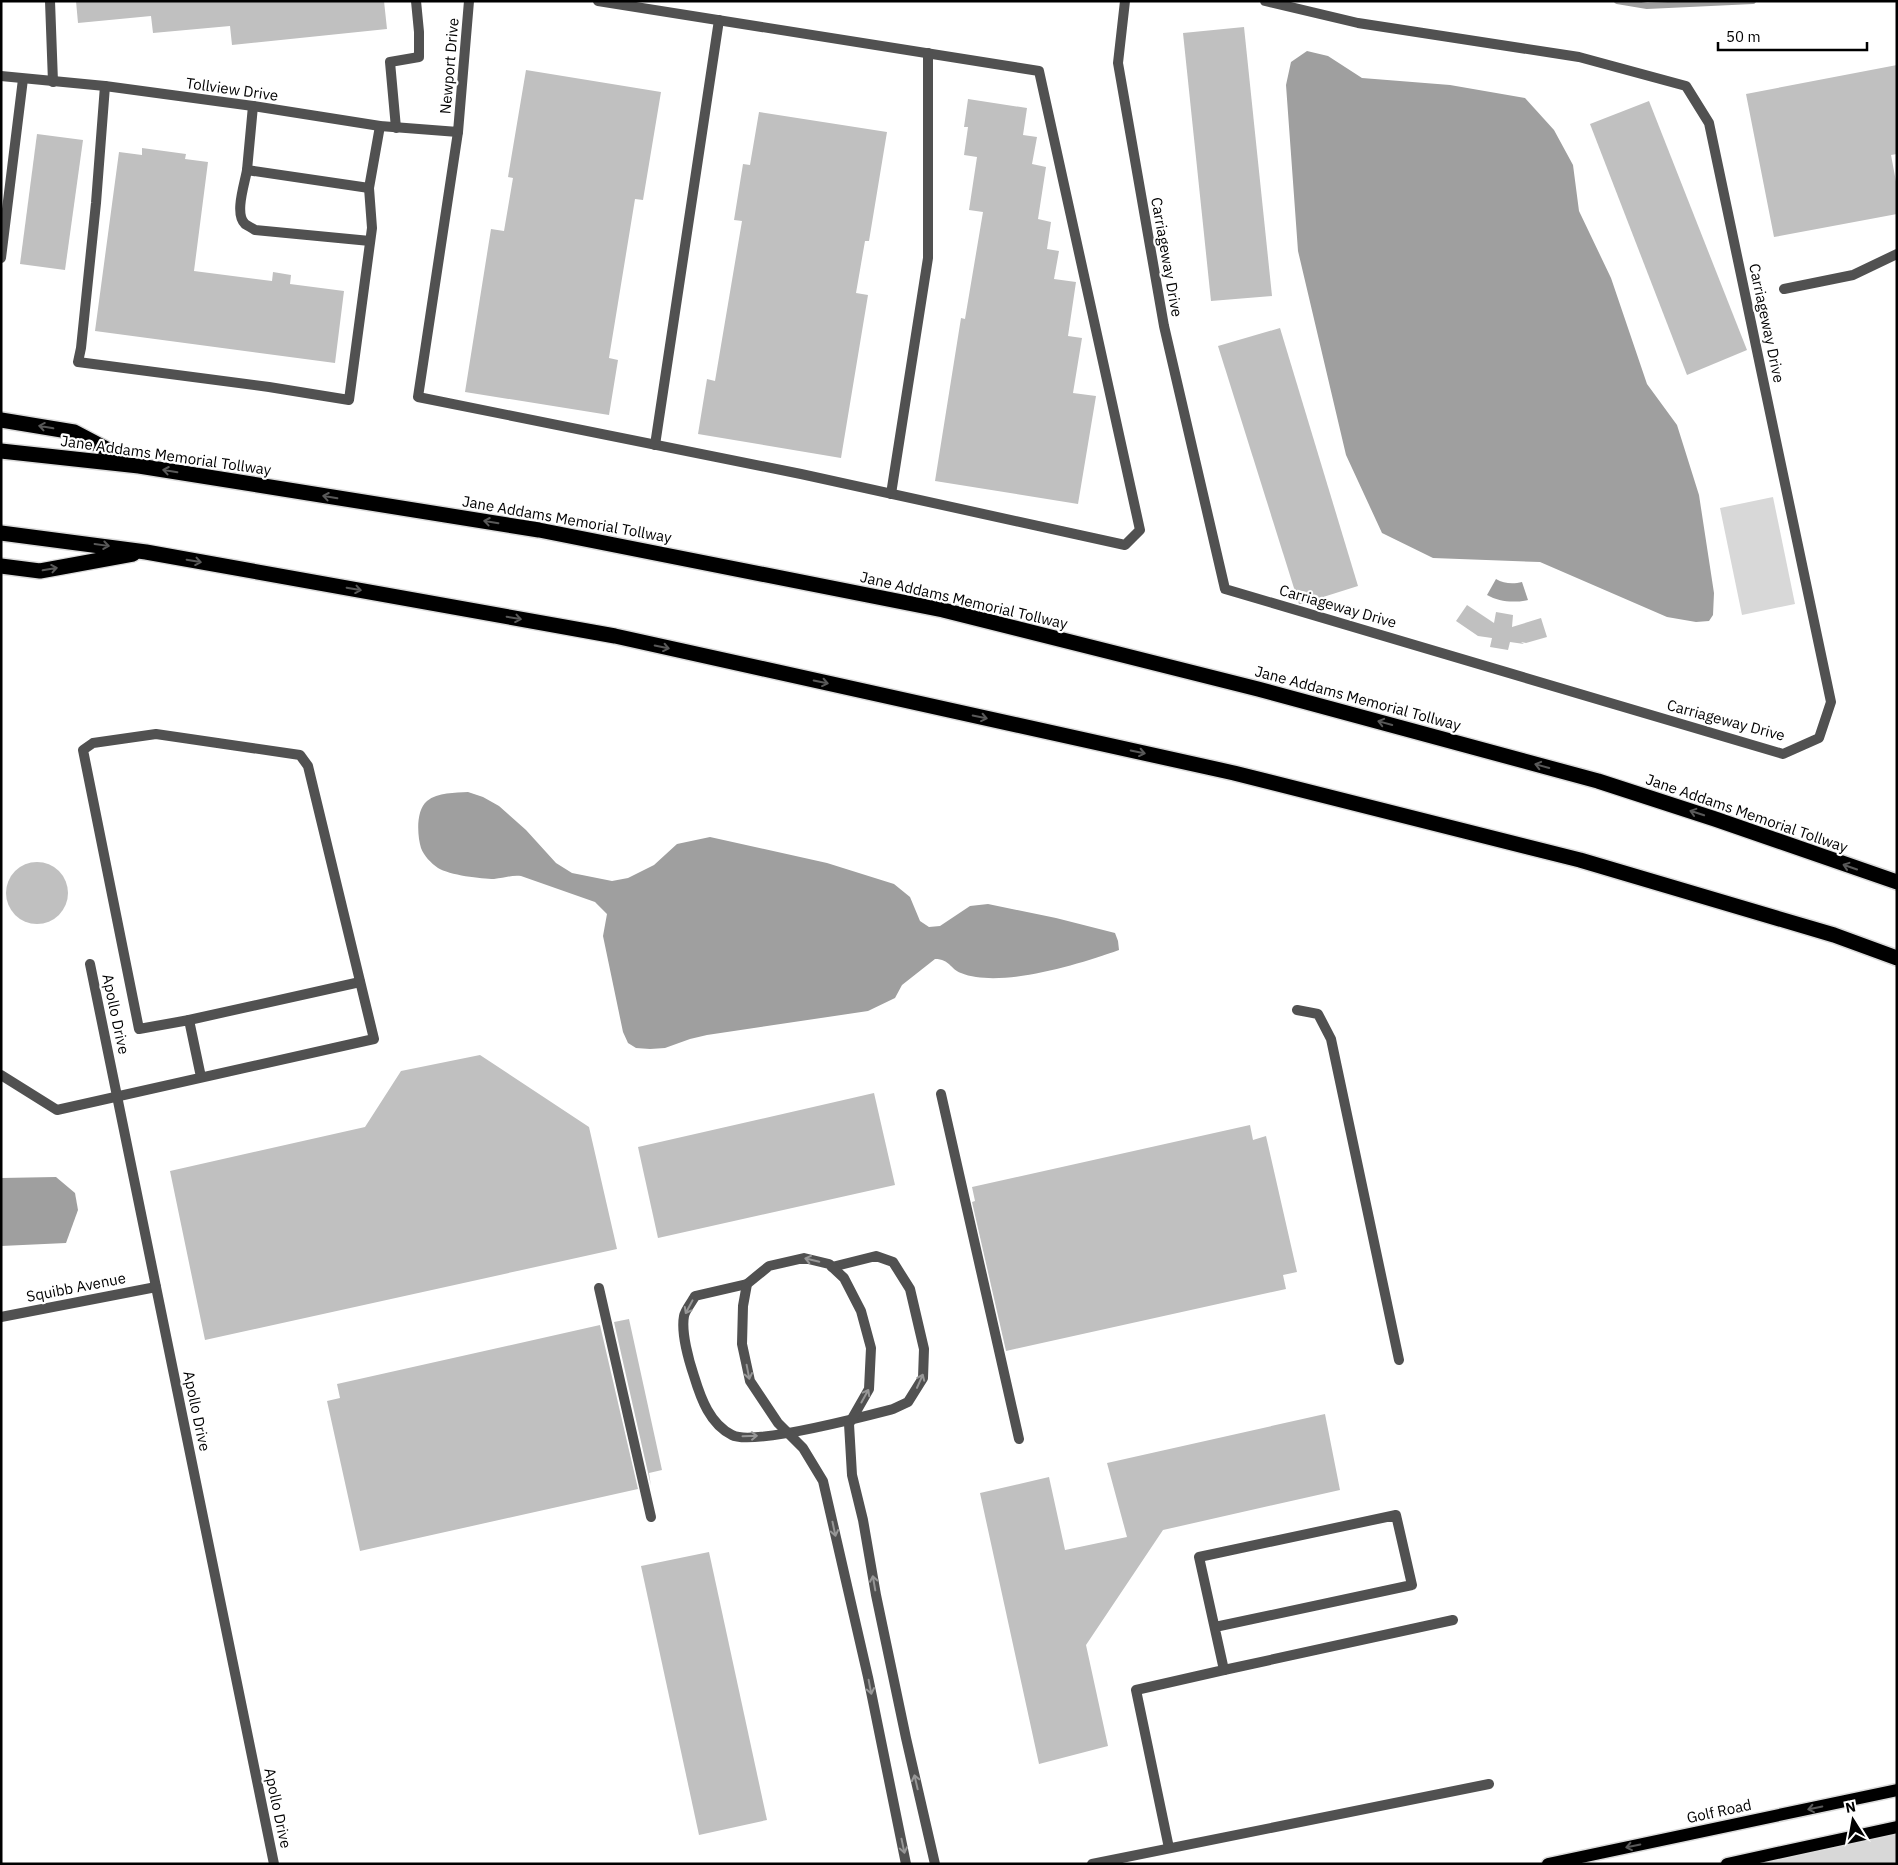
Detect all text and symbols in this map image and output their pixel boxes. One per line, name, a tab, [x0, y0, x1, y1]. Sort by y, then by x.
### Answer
street label: Newport Drive	[435, 17, 463, 115]
scale bar	[1718, 20, 1867, 52]
text: 50 m	[1726, 27, 1761, 46]
street label: Tollview Drive	[185, 73, 279, 105]
street label: Carriageway Drive	[1147, 196, 1187, 318]
street label: Carriageway Drive	[1745, 262, 1789, 384]
one-way arrow	[39, 422, 55, 432]
street label: Jane Addams Memorial Tollway	[59, 431, 273, 479]
one-way arrow	[162, 466, 178, 476]
one-way arrow	[323, 491, 339, 501]
street label: Jane Addams Memorial Tollway	[461, 491, 674, 547]
one-way arrow	[483, 517, 499, 527]
one-way arrow	[93, 541, 109, 551]
one-way arrow	[185, 556, 201, 566]
one-way arrow	[41, 563, 57, 573]
street label: Jane Addams Memorial Tollway	[858, 567, 1070, 633]
street label: Carriageway Drive	[1277, 580, 1399, 632]
one-way arrow	[345, 585, 361, 595]
one-way arrow	[505, 613, 521, 623]
one-way arrow	[654, 642, 670, 652]
street label: Jane Addams Memorial Tollway	[1253, 661, 1464, 735]
one-way arrow	[812, 678, 828, 687]
street label: Carriageway Drive	[1665, 695, 1787, 745]
one-way arrow	[971, 713, 987, 722]
one-way arrow	[1377, 718, 1393, 728]
one-way arrow	[1130, 748, 1146, 757]
one-way arrow	[1534, 761, 1550, 770]
street label: Jane Addams Memorial Tollway	[1643, 769, 1851, 857]
one-way arrow	[1690, 808, 1706, 817]
one-way arrow	[1843, 862, 1859, 871]
street label: Apollo Drive	[98, 972, 134, 1056]
one-way arrow	[805, 1255, 821, 1264]
street label: Squibb Avenue	[25, 1268, 127, 1306]
one-way arrow	[684, 1299, 693, 1314]
one-way arrow	[744, 1364, 753, 1380]
street label: Apollo Drive	[179, 1369, 215, 1453]
one-way arrow	[916, 1373, 925, 1388]
one-way arrow	[860, 1388, 870, 1403]
one-way arrow	[742, 1432, 758, 1441]
one-way arrow	[830, 1520, 839, 1536]
one-way arrow	[869, 1575, 879, 1591]
one-way arrow	[866, 1679, 875, 1695]
street label: Apollo Drive	[260, 1766, 296, 1850]
one-way arrow	[911, 1775, 920, 1791]
street label: Golf Road	[1685, 1795, 1753, 1827]
north arrow	[1828, 1795, 1878, 1845]
text: N	[1844, 1797, 1857, 1817]
one-way arrow	[1807, 1803, 1823, 1813]
one-way arrow	[898, 1838, 908, 1854]
one-way arrow	[1625, 1842, 1641, 1851]

